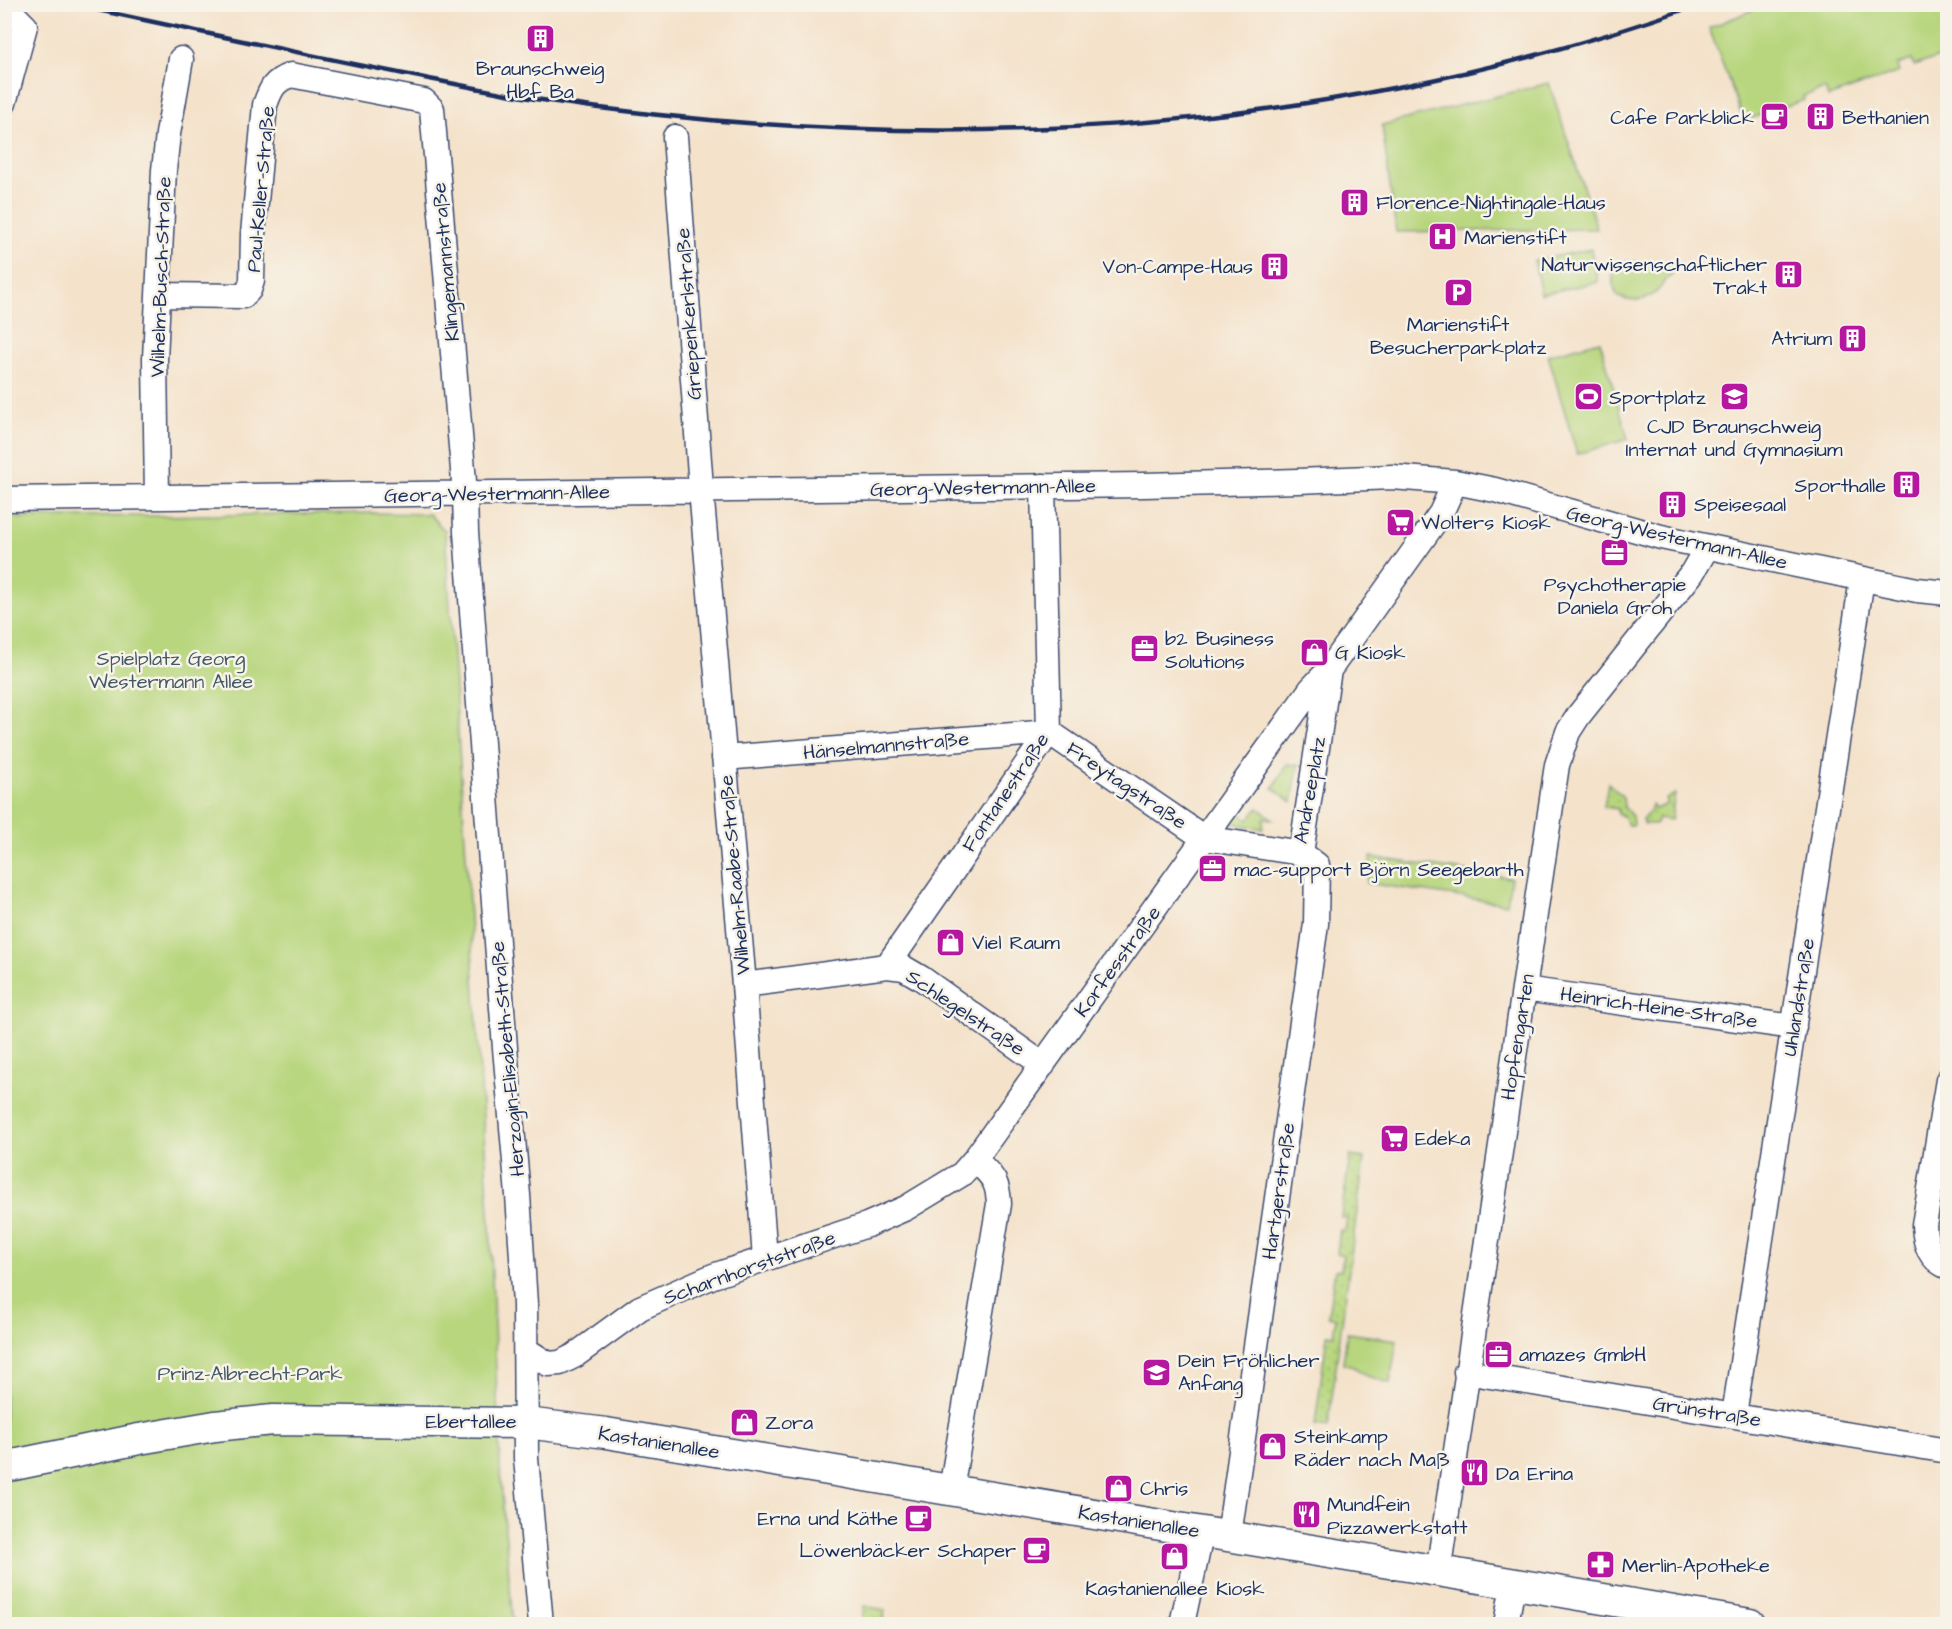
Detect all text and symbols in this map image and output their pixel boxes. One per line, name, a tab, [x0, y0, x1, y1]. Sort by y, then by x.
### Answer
building icon: Braunschweig Hbf Ba	[524, 22, 556, 54]
place label: Braunschweig Hbf Ba	[476, 55, 604, 106]
cafe icon: Cafe Parkblick	[1759, 101, 1791, 133]
building icon: Bethanien	[1805, 101, 1837, 133]
place label: Cafe Parkblick	[1610, 104, 1754, 132]
place label: Bethanien	[1842, 104, 1929, 132]
street label: Paul-Keller-Straße	[240, 105, 282, 273]
street label: Wilhelm-Busch-Straße	[144, 176, 179, 378]
street label: Klingemannstraße	[425, 181, 468, 343]
building icon: Florence-Nightingale-Haus	[1339, 186, 1371, 218]
place label: Florence-Nightingale-Haus	[1376, 189, 1606, 218]
hospital icon: Marienstift	[1427, 221, 1459, 253]
place label: Marienstift	[1464, 224, 1567, 252]
street label: Griepenkerlstraße	[669, 227, 709, 401]
building icon: Von-Campe-Haus	[1258, 250, 1290, 282]
place label: Naturwissenschaftlicher Trakt	[1542, 251, 1767, 302]
place label: Von-Campe-Haus	[1102, 253, 1253, 281]
building icon: Naturwissenschaftlicher Trakt	[1772, 259, 1804, 291]
parking icon: Marienstift Besucherparkplatz	[1442, 277, 1474, 309]
place label: Marienstift Besucherparkplatz	[1370, 311, 1546, 362]
building icon: Atrium	[1837, 322, 1869, 354]
place label: Atrium	[1771, 325, 1832, 353]
school or university icon: CJD Braunschweig Internat und Gymnasium	[1718, 380, 1750, 412]
sports icon: Sportplatz	[1572, 381, 1604, 413]
place label: Sportplatz	[1609, 384, 1706, 412]
place label: CJD Braunschweig Internat und Gymnasium	[1625, 413, 1843, 465]
building icon: Sporthalle	[1891, 469, 1923, 501]
street label: Georg-Westermann-Allee	[870, 472, 1096, 505]
place label: Sporthalle	[1794, 472, 1886, 500]
street label: Georg-Westermann-Allee	[384, 478, 610, 511]
building icon: Speisesaal	[1657, 488, 1689, 520]
place label: Speisesaal	[1694, 491, 1786, 519]
street label: Georg-Westermann-Allee	[1563, 499, 1790, 578]
supermarket icon: Wolters Kiosk	[1384, 506, 1416, 538]
place label: Wolters Kiosk	[1421, 509, 1551, 537]
office icon: Psychotherapie Daniela Groh	[1599, 537, 1631, 569]
place label: Psychotherapie Daniela Groh	[1544, 571, 1686, 622]
place label: b2 Business Solutions	[1165, 625, 1274, 676]
office icon: b2 Business Solutions	[1128, 633, 1160, 665]
shop icon: G Kiosk	[1298, 636, 1330, 668]
place label: G Kiosk	[1335, 639, 1406, 667]
park label: Spielplatz Georg Westermann Allee	[89, 645, 253, 696]
street label: Hänselmannstraße	[802, 725, 970, 767]
street label: Fontanestraße	[955, 727, 1056, 858]
street label: Andreeplatz	[1287, 734, 1333, 846]
street label: Freytagstraße	[1060, 735, 1192, 837]
street label: Wilhelm-Raabe-Straße	[712, 774, 758, 976]
office icon: mac-support Björn Seegebarth	[1197, 853, 1229, 885]
place label: mac-support Björn Seegebarth	[1234, 856, 1524, 885]
street label: Korfesstraße	[1068, 900, 1168, 1023]
shop icon: Viel Raum	[935, 926, 967, 958]
place label: Viel Raum	[972, 929, 1060, 957]
street label: Uhlandstraße	[1776, 936, 1822, 1058]
street label: Herzogin-Elisabeth-Straße	[484, 940, 533, 1178]
street label: Schlegelstraße	[900, 963, 1031, 1064]
street label: Hopfengarten	[1494, 972, 1543, 1103]
street label: Heinrich-Heine-Straße	[1558, 980, 1759, 1036]
street label: Hartgerstraße	[1256, 1121, 1303, 1262]
supermarket icon: Edeka	[1378, 1122, 1410, 1154]
place label: Edeka	[1415, 1125, 1470, 1153]
street label: Scharnhorststraße	[659, 1224, 839, 1312]
office icon: amazes GmbH	[1482, 1338, 1514, 1370]
place label: amazes GmbH	[1519, 1341, 1646, 1369]
place label: Dein Fröhlicher Anfang	[1178, 1347, 1319, 1399]
school or university icon: Dein Fröhlicher Anfang	[1141, 1356, 1173, 1388]
park label: Prinz-Albrecht-Park	[157, 1360, 343, 1388]
street label: Grünstraße	[1651, 1390, 1763, 1434]
shop icon: Zora	[728, 1406, 760, 1438]
street label: Ebertallee	[425, 1408, 517, 1436]
place label: Zora	[765, 1409, 813, 1437]
street label: Kastanienallee	[596, 1420, 722, 1466]
place label: Steinkamp Räder nach Maß	[1294, 1423, 1450, 1474]
shop icon: Steinkamp Räder nach Maß	[1257, 1431, 1289, 1463]
restaurant icon: Da Erina	[1459, 1457, 1491, 1489]
place label: Da Erina	[1496, 1460, 1573, 1488]
shop icon: Chris	[1103, 1472, 1135, 1504]
place label: Chris	[1140, 1475, 1188, 1503]
place label: Mundfein Pizzawerkstatt	[1327, 1491, 1468, 1542]
street label: Kastanienallee	[1076, 1499, 1202, 1545]
restaurant icon: Mundfein Pizzawerkstatt	[1290, 1499, 1322, 1531]
cafe icon: Erna und Käthe	[903, 1502, 935, 1534]
place label: Erna und Käthe	[757, 1505, 898, 1533]
cafe icon: Löwenbäcker Schaper	[1021, 1534, 1053, 1566]
place label: Löwenbäcker Schaper	[799, 1537, 1016, 1565]
shop icon: Kastanienallee Kiosk	[1159, 1541, 1191, 1573]
pharmacy icon: Merlin-Apotheke	[1585, 1549, 1617, 1581]
place label: Merlin-Apotheke	[1622, 1552, 1770, 1580]
place label: Kastanienallee Kiosk	[1085, 1575, 1265, 1603]

